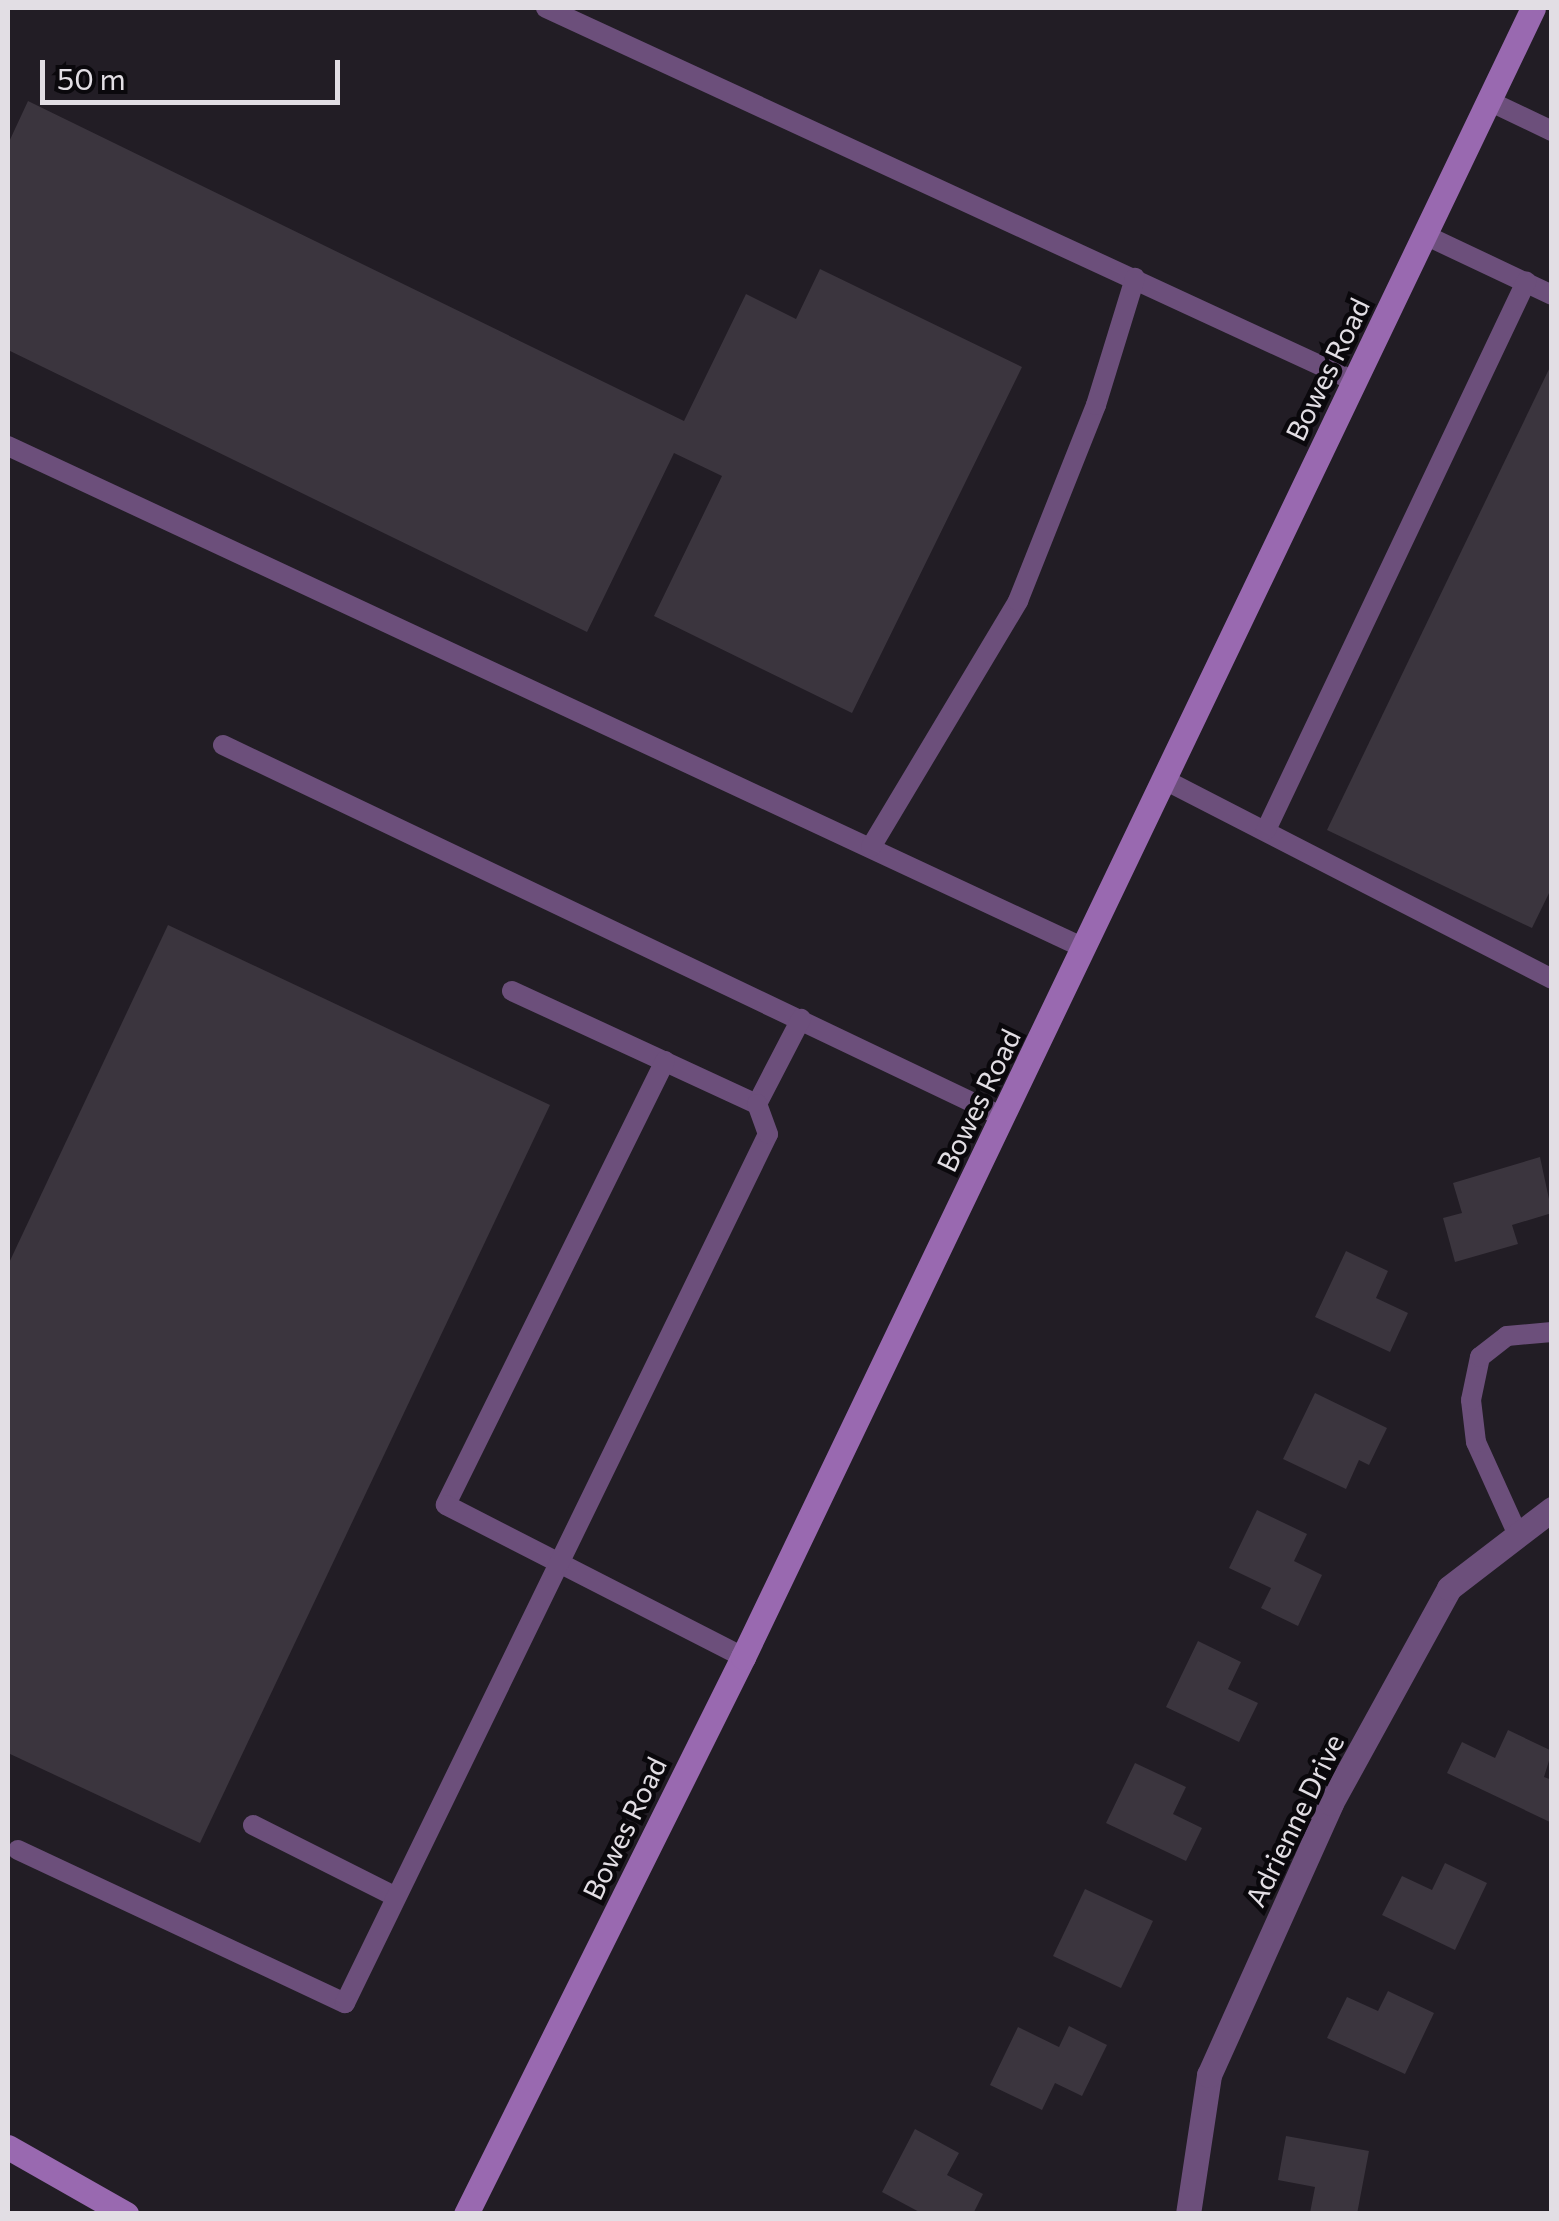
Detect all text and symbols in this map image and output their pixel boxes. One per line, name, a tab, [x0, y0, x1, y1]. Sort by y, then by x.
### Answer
scale bar	[45, 40, 345, 102]
text: 50 m	[57, 59, 126, 96]
street label: Bowes Road	[1278, 292, 1376, 446]
street label: Bowes Road	[929, 1023, 1027, 1177]
street label: Adrienne Drive	[1238, 1728, 1350, 1912]
street label: Bowes Road	[575, 1751, 673, 1905]

